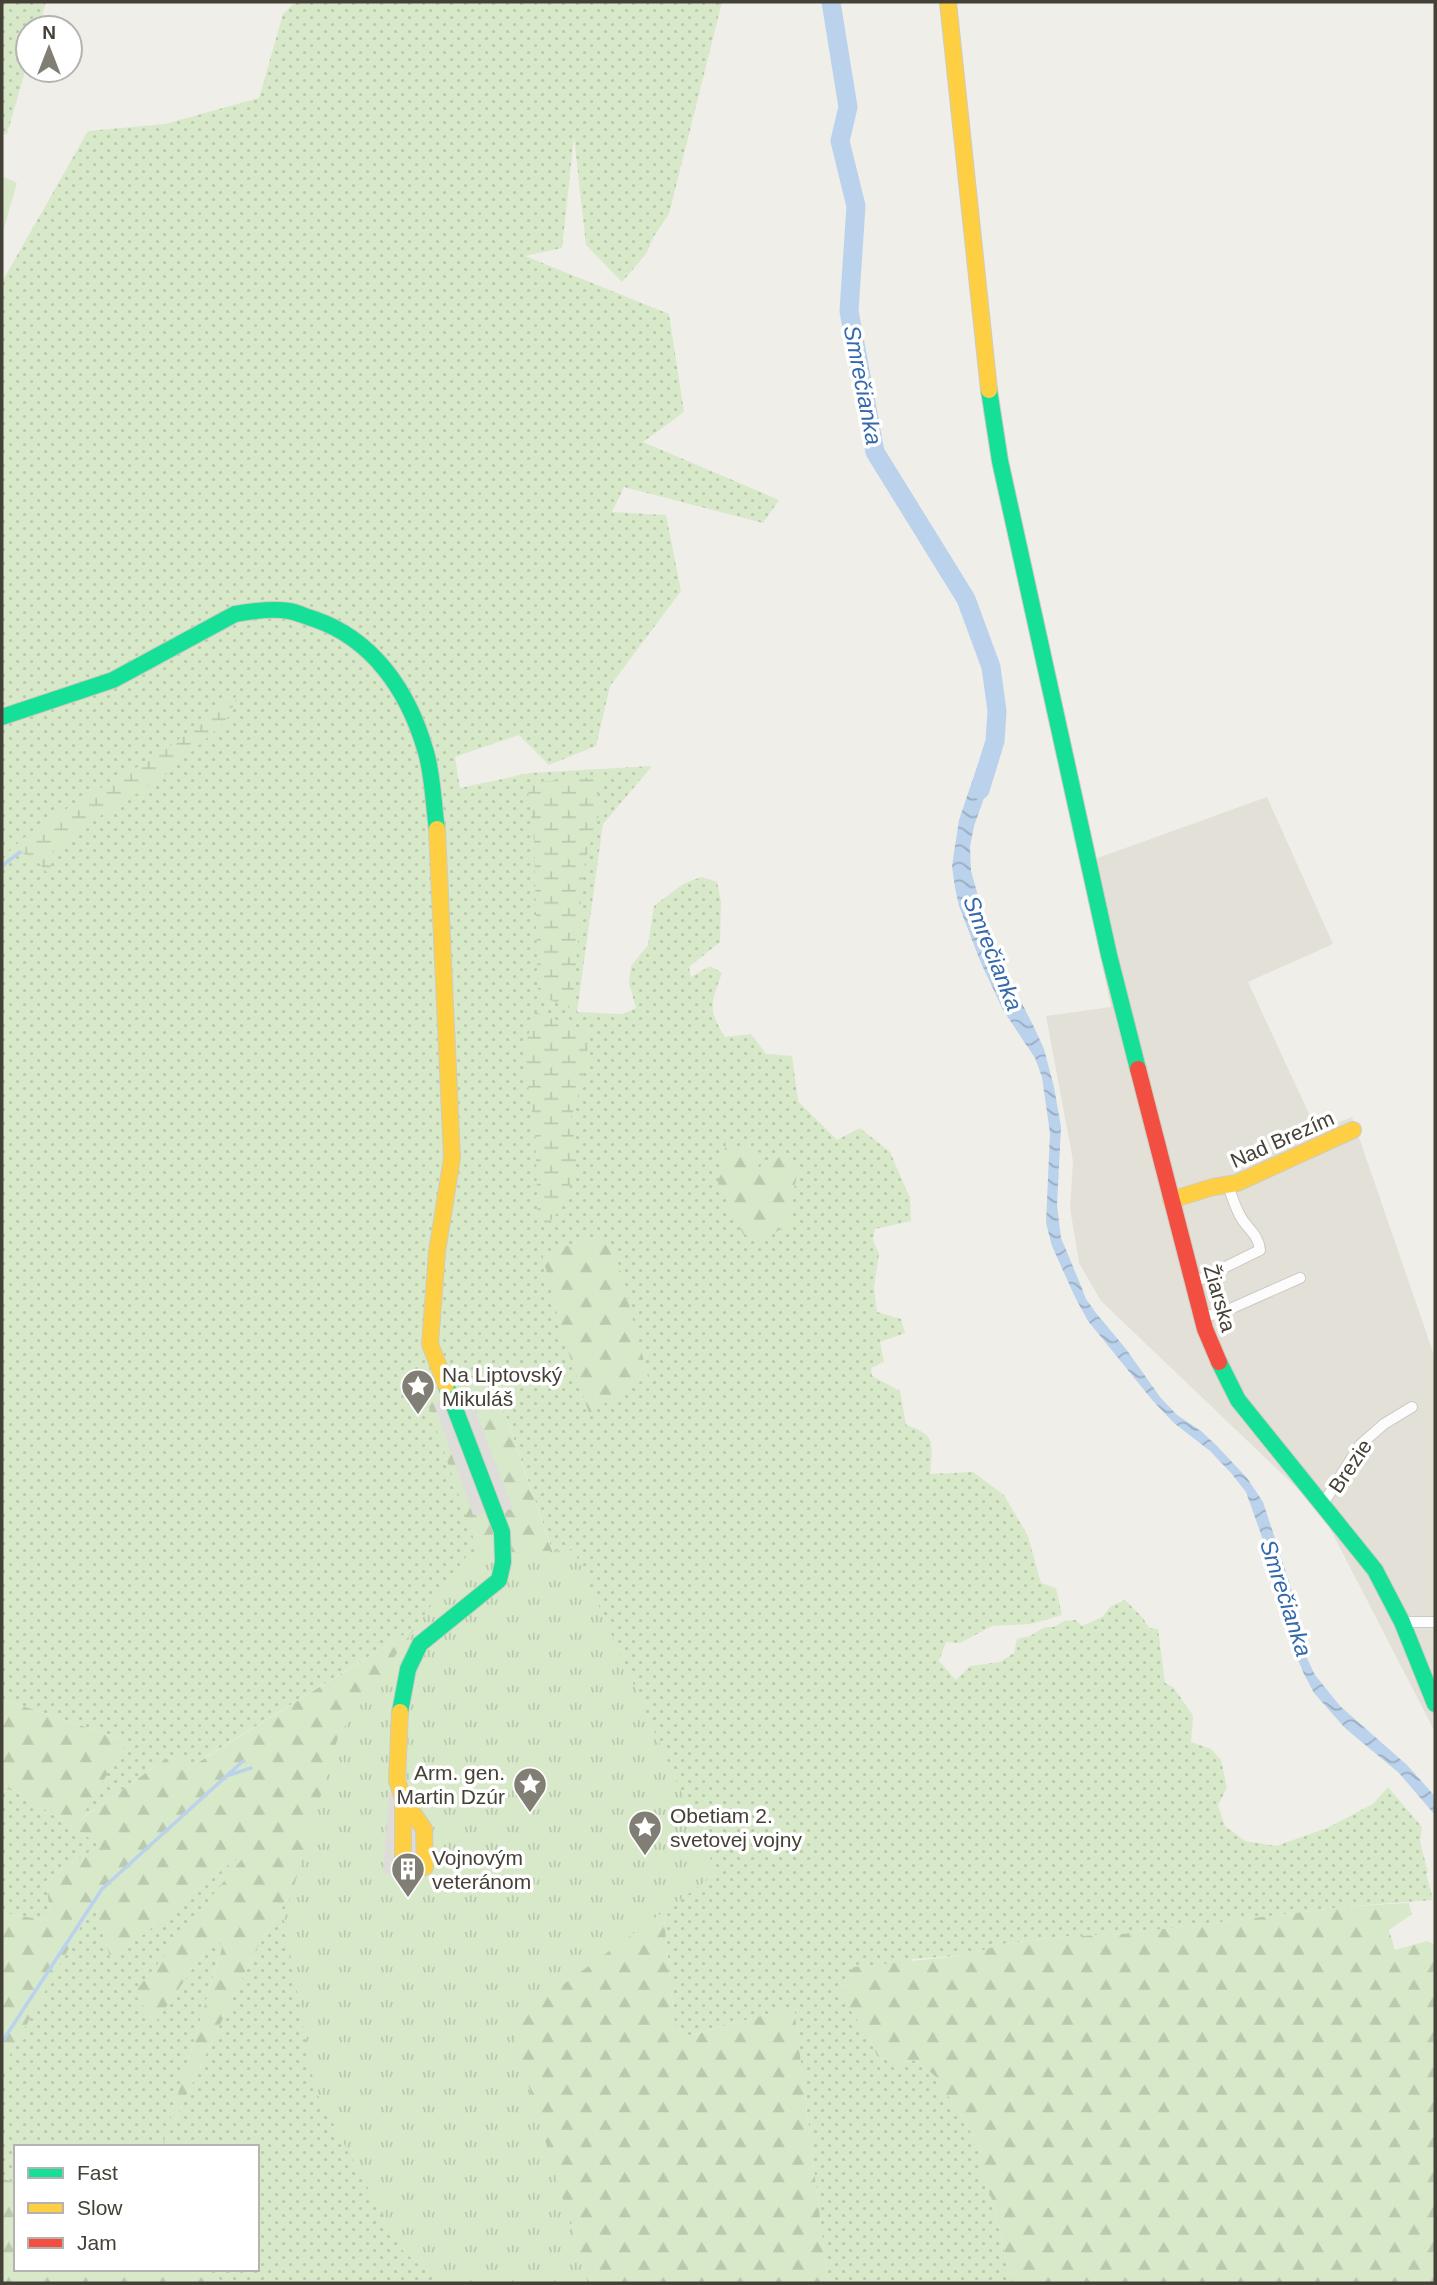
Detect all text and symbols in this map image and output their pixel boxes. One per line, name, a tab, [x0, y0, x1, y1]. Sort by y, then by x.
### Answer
north arrow	[14, 14, 84, 84]
text: N	[42, 22, 56, 43]
water label: Smrečianka	[839, 323, 887, 447]
water label: Smrečianka	[958, 892, 1028, 1014]
street label: Nad Brezím	[1227, 1106, 1337, 1172]
street label: Žiarska	[1199, 1262, 1241, 1335]
place label: Na Liptovský Mikuláš	[442, 1363, 563, 1410]
place icon: Na Liptovský Mikuláš	[399, 1367, 437, 1416]
street label: Brezie	[1324, 1435, 1376, 1497]
water label: Smrečianka	[1255, 1536, 1317, 1660]
place label: Arm. gen. Martin Dzúr	[396, 1761, 505, 1808]
place icon: Arm. gen. Martin Dzúr	[511, 1765, 549, 1814]
place label: Obetiam 2. svetovej vojny	[670, 1804, 802, 1851]
place icon: Obetiam 2. svetovej vojny	[626, 1808, 664, 1857]
place label: Vojnovým veteránom	[432, 1846, 531, 1893]
building icon: Vojnovým veteránom	[389, 1850, 427, 1899]
legend	[14, 2145, 259, 2271]
text: Fast	[77, 2161, 118, 2184]
text: Slow	[77, 2196, 123, 2219]
text: Jam	[77, 2231, 117, 2254]

